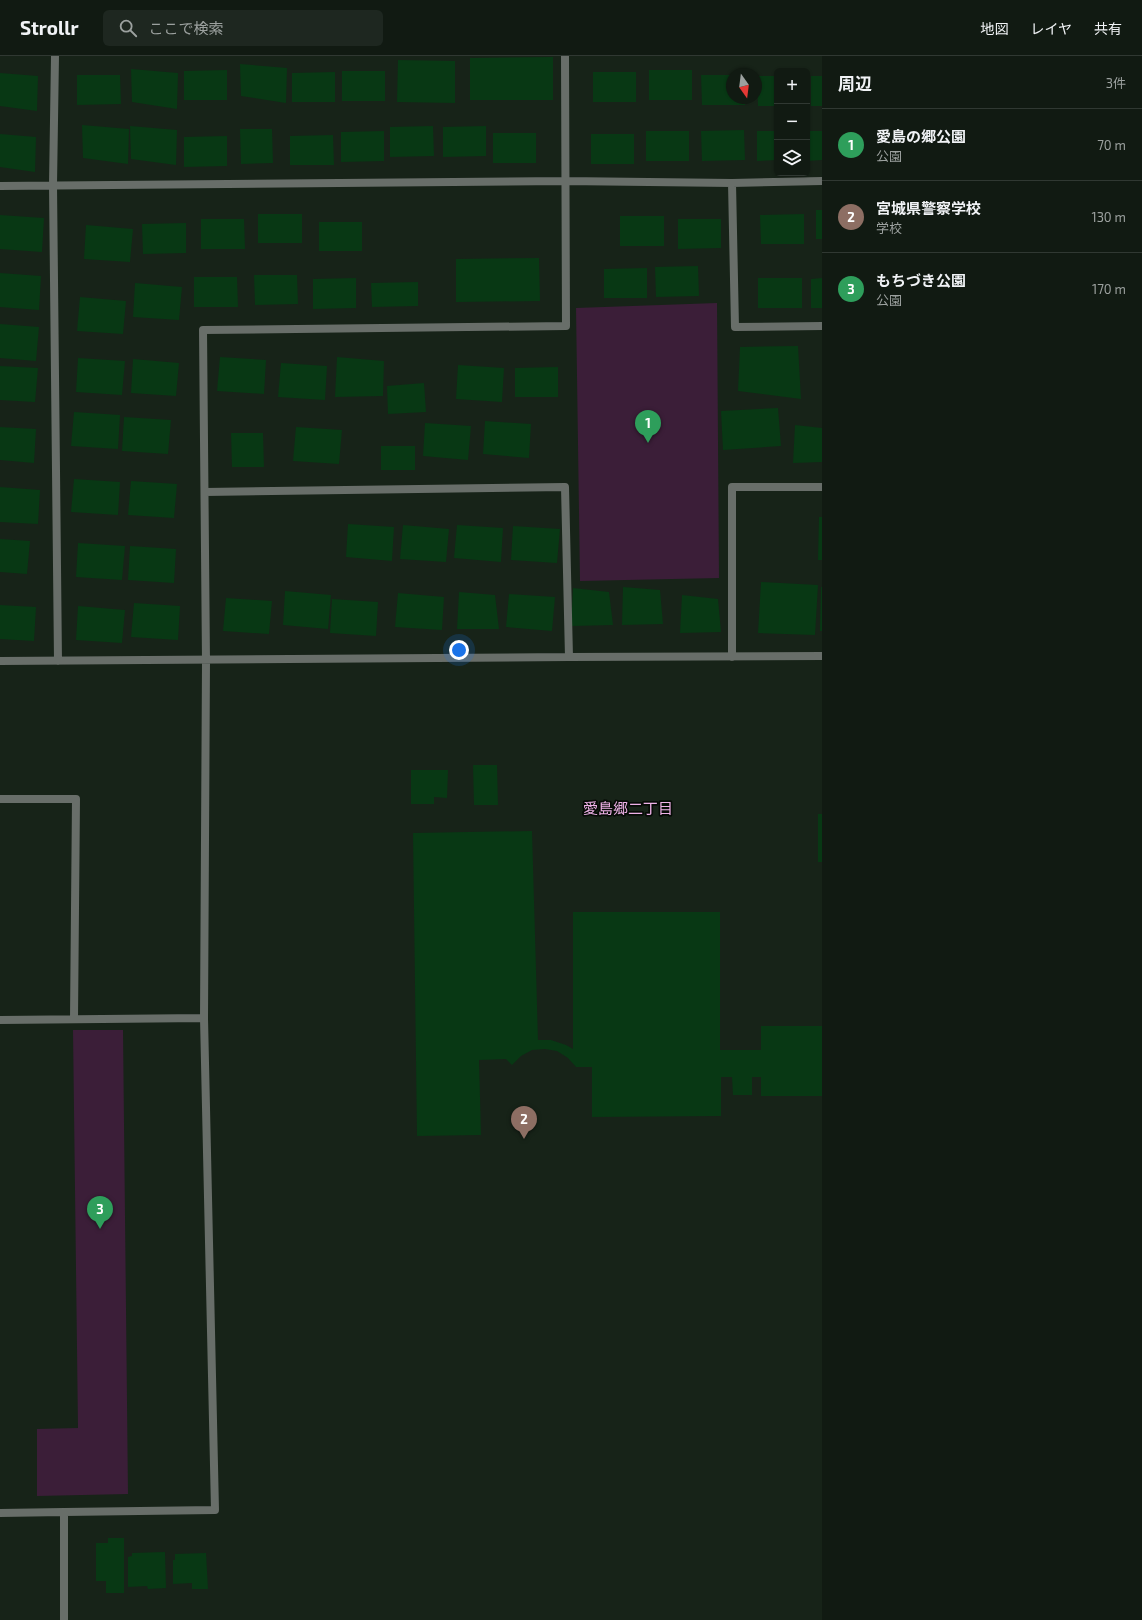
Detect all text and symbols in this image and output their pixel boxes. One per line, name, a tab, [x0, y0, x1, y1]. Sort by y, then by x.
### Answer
search box	[103, 10, 383, 46]
text: Strollr	[20, 16, 79, 39]
icon: search	[117, 17, 139, 39]
text: ここで検索	[149, 19, 224, 37]
text: 地図	[980, 20, 1008, 37]
text: レイヤ	[1030, 20, 1072, 37]
text: 共有	[1094, 20, 1122, 37]
north arrow	[726, 68, 762, 104]
map controls	[774, 68, 810, 176]
button: +	[774, 68, 810, 104]
text: 周辺	[838, 73, 872, 93]
text: 3件	[1106, 75, 1126, 91]
button: −	[774, 104, 810, 140]
text: 愛島の郷公園	[876, 127, 966, 145]
text: 1	[848, 137, 854, 153]
text: 70 m	[1097, 137, 1126, 153]
button: layers	[774, 140, 810, 176]
text: 公園	[876, 148, 902, 164]
text: 宮城県警察学校	[876, 199, 981, 217]
text: 2	[847, 209, 855, 225]
text: 130 m	[1091, 209, 1126, 225]
text: 学校	[876, 220, 902, 236]
text: もちづき公園	[876, 271, 966, 289]
text: 3	[847, 281, 855, 297]
text: 170 m	[1092, 281, 1126, 297]
text: 公園	[876, 292, 902, 308]
pin: 1	[635, 410, 661, 443]
your location	[449, 640, 469, 660]
district label: 愛島郷二丁目	[583, 799, 673, 817]
pin: 2	[511, 1106, 537, 1139]
pin: 3	[87, 1196, 113, 1229]

